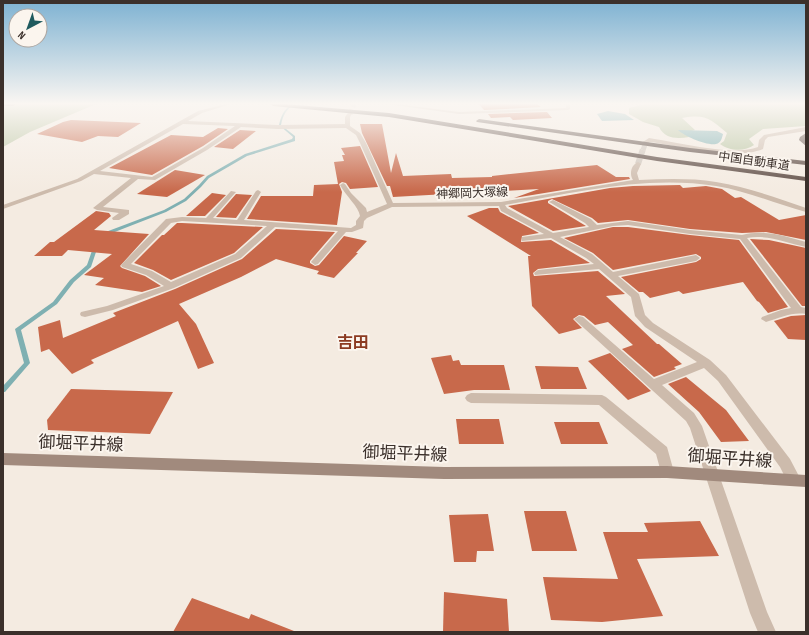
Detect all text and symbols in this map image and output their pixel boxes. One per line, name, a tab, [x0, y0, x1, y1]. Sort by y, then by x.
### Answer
north arrow	[8, 8, 48, 48]
text: N	[15, 28, 28, 42]
street label: 中国自動車道	[717, 149, 791, 174]
street label: 神郷岡大塚線	[436, 185, 508, 202]
district label: 吉田	[337, 334, 369, 353]
street label: 御堀平井線	[38, 433, 124, 455]
street label: 御堀平井線	[362, 443, 448, 465]
street label: 御堀平井線	[687, 446, 773, 472]

